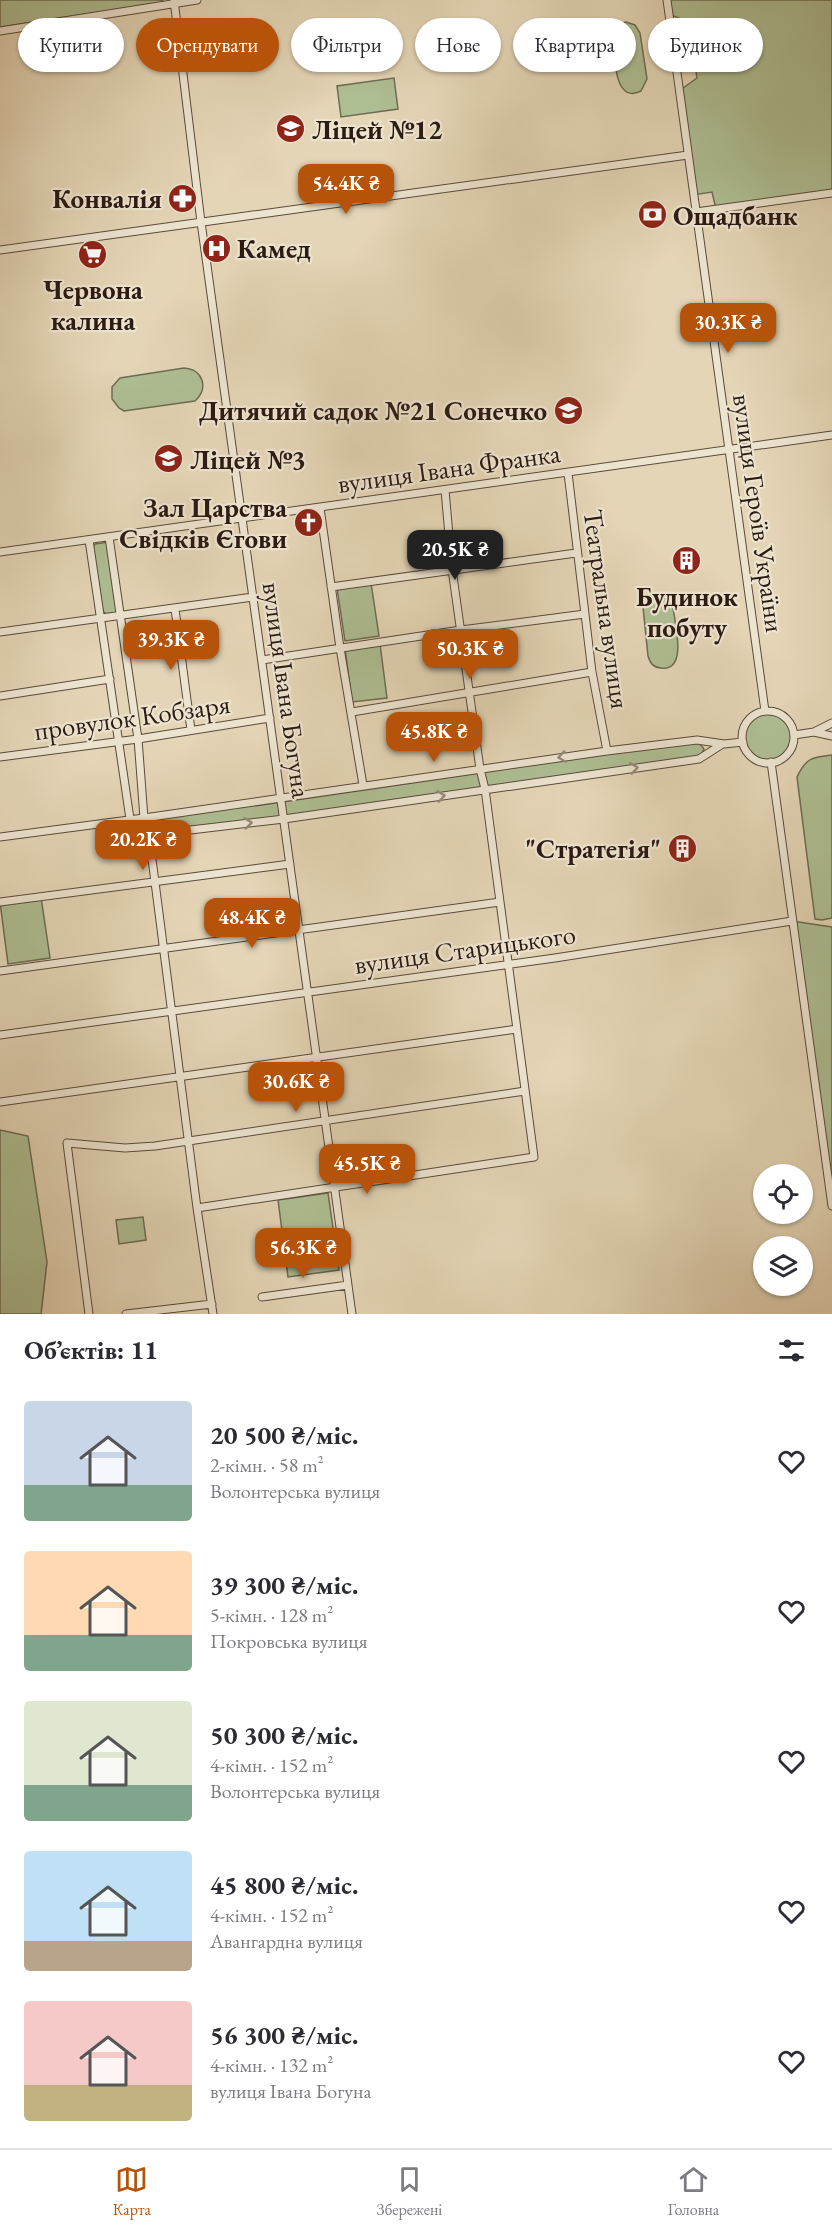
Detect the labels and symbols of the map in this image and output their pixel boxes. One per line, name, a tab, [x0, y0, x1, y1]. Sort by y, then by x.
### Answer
place label: Ліцей №12	[312, 112, 442, 147]
school or university icon: Ліцей №12	[275, 113, 307, 145]
pin: 54.4K ₴	[291, 164, 401, 215]
place label: Конвалія	[52, 181, 162, 216]
pharmacy icon: Конвалія	[167, 182, 199, 214]
place label: Ощадбанк	[673, 198, 798, 233]
bank icon: Ощадбанк	[636, 199, 668, 231]
place label: Камед	[237, 231, 311, 266]
hospital icon: Камед	[200, 232, 232, 264]
supermarket icon: Червона калина	[77, 238, 109, 270]
place label: Червона калина	[43, 272, 143, 338]
pin: 30.3K ₴	[673, 303, 783, 354]
street label: вулиця Героїв України	[725, 391, 793, 635]
place label: Дитячий садок №21 Сонечко	[199, 393, 547, 428]
school or university icon: Дитячий садок №21 Сонечко	[552, 394, 584, 426]
street label: вулиця Івана Франка	[335, 435, 563, 501]
place label: Ліцей №3	[190, 442, 306, 477]
school or university icon: Ліцей №3	[153, 443, 185, 475]
place label: Зал Царства Свідків Єгови	[119, 490, 287, 556]
church icon: Зал Царства Свідків Єгови	[292, 507, 324, 539]
street label: Театральна вулиця	[576, 507, 638, 711]
pin: 20.5K ₴	[400, 530, 510, 581]
building icon: Будинок побуту	[671, 545, 703, 577]
place label: Будинок побуту	[636, 579, 738, 645]
street label: вулиця Івана Богуна	[255, 580, 320, 801]
pin: 39.3K ₴	[116, 620, 226, 671]
pin: 50.3K ₴	[415, 629, 525, 680]
street label: провулок Кобзаря	[32, 686, 232, 748]
pin: 45.8K ₴	[379, 712, 489, 763]
one-way arrow	[557, 751, 566, 763]
one-way arrow	[629, 763, 638, 775]
one-way arrow	[436, 790, 445, 802]
one-way arrow	[243, 818, 252, 830]
pin: 20.2K ₴	[88, 820, 198, 871]
place label: "Стратегія"	[525, 831, 661, 866]
building icon: "Стратегія"	[666, 832, 698, 864]
pin: 48.4K ₴	[197, 898, 307, 949]
street label: вулиця Старицького	[352, 916, 578, 982]
pin: 30.6K ₴	[241, 1062, 351, 1113]
pin: 45.5K ₴	[312, 1144, 422, 1195]
pin: 56.3K ₴	[248, 1228, 358, 1279]

